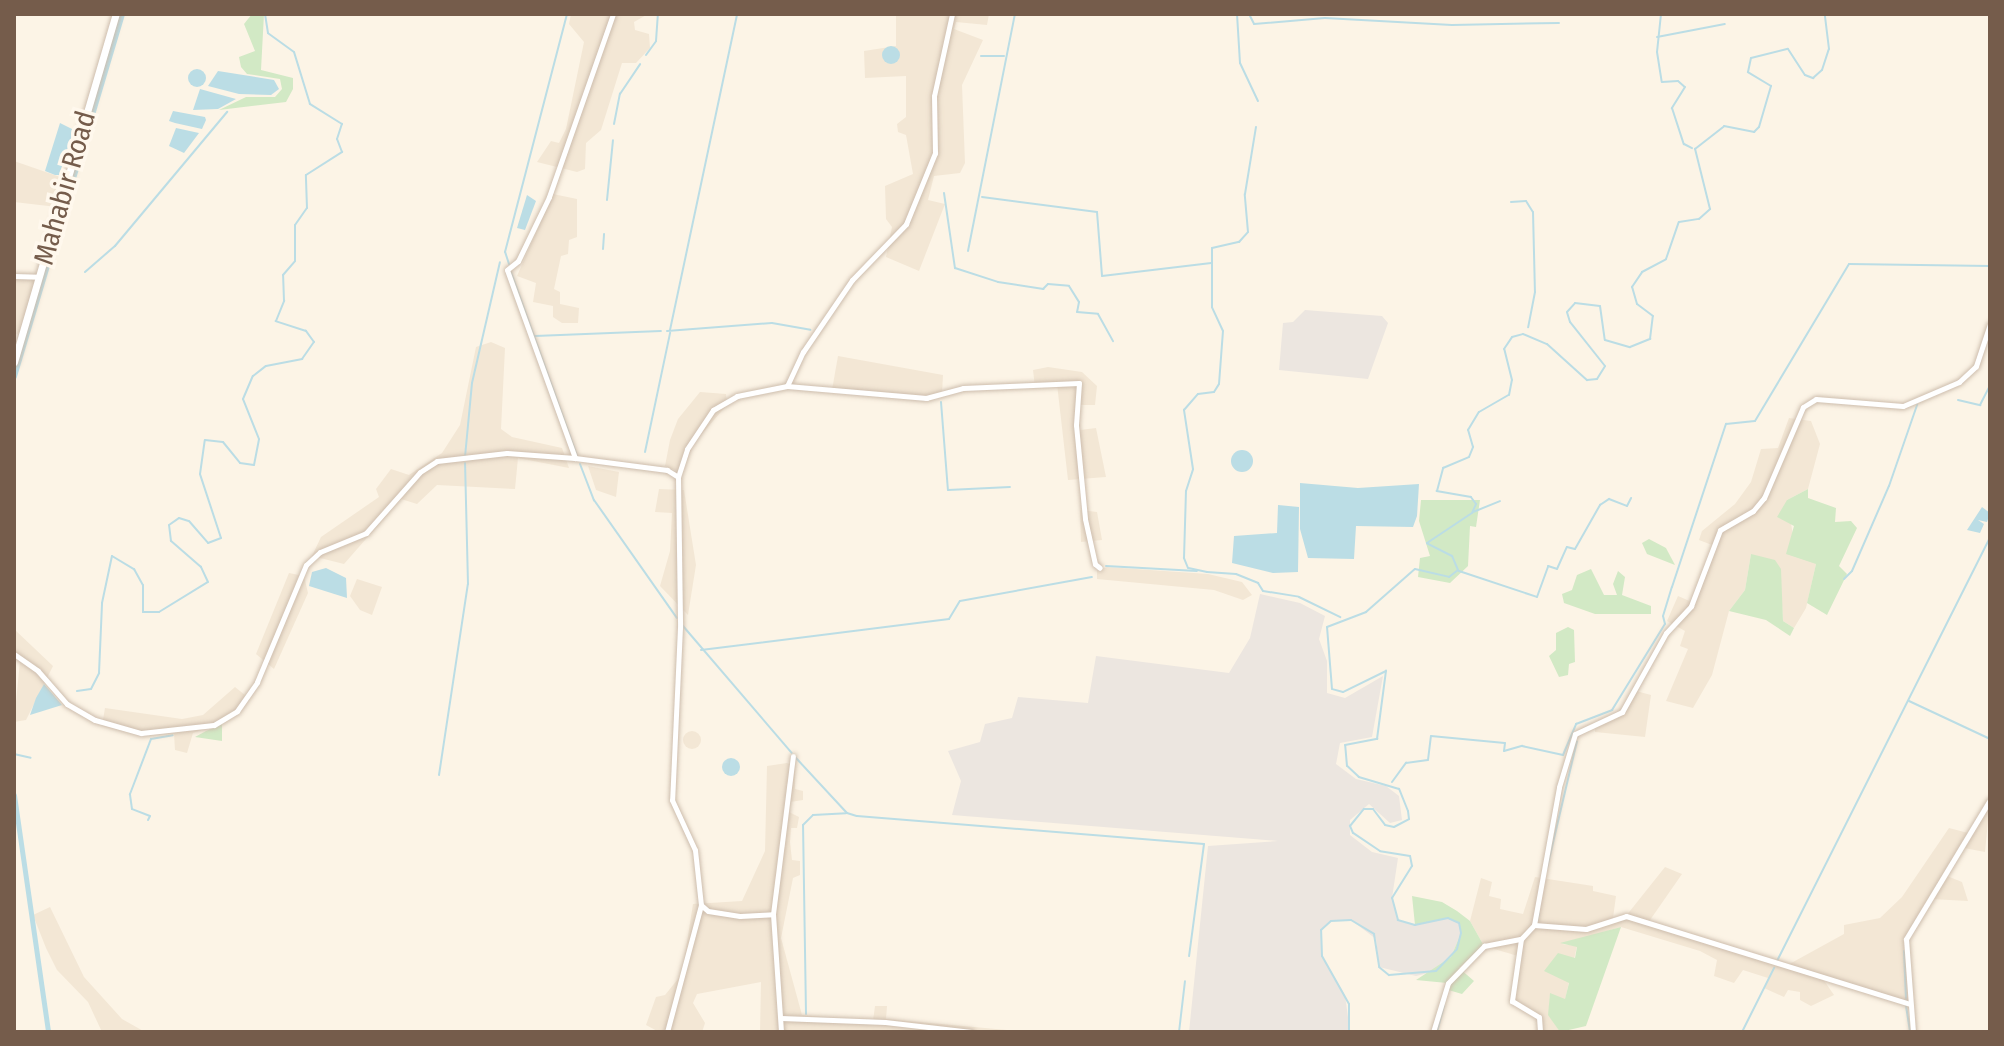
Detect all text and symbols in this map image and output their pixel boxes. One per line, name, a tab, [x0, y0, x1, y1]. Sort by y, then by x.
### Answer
street label: Mahabir Road	[27, 107, 103, 269]

